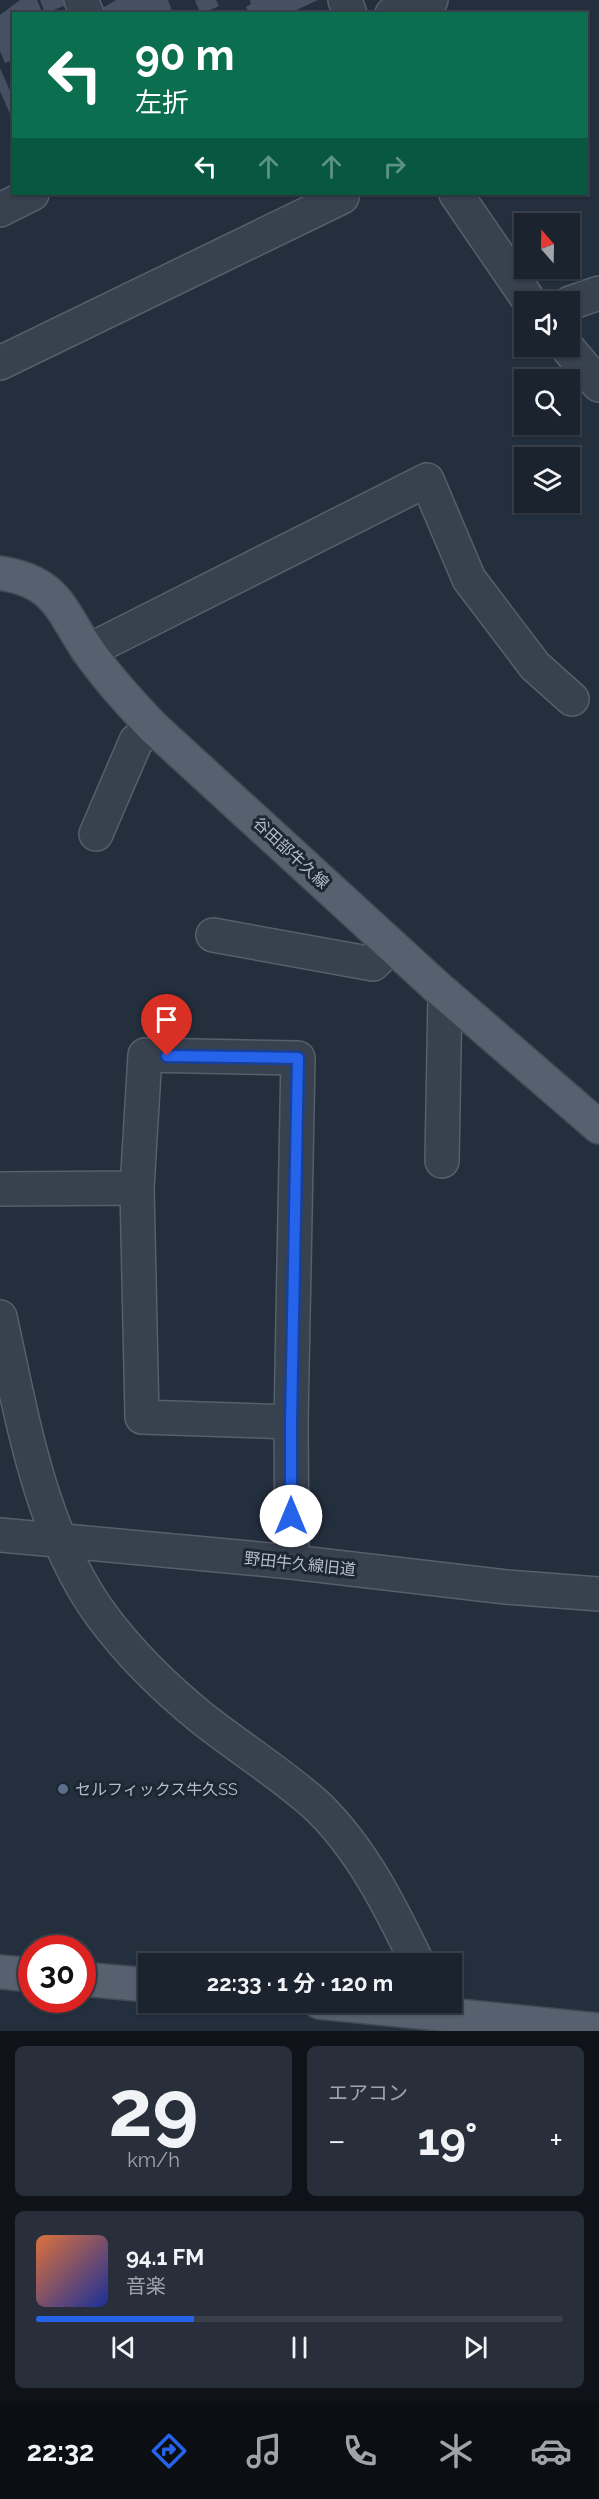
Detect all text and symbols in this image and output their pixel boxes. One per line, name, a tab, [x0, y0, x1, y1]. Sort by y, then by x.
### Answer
text: 90 m	[135, 31, 235, 80]
icon: left	[36, 36, 114, 114]
text: 左折	[135, 87, 189, 118]
icon: left	[189, 150, 222, 183]
icon: ahead	[252, 150, 285, 183]
icon: ahead	[315, 150, 348, 183]
icon: right	[378, 150, 411, 183]
north arrow	[514, 213, 580, 279]
map controls	[514, 213, 580, 513]
button: sound	[514, 291, 580, 357]
button: search	[514, 369, 580, 435]
button: layers	[514, 447, 580, 513]
street label: 谷田部牛久線	[249, 813, 333, 893]
pin	[141, 994, 192, 1056]
icon: arrive	[150, 1003, 183, 1036]
position arrow	[259, 1484, 323, 1548]
street label: 野田牛久線旧道	[243, 1549, 357, 1579]
place label: セルフィックス牛久SS	[75, 1780, 238, 1799]
marker: セルフィックス牛久SS	[56, 1782, 70, 1796]
speed limit sign: 30	[18, 1935, 96, 2013]
text: 22:33 · 1 分 · 120 m	[207, 1970, 393, 1996]
text: 29	[109, 2063, 198, 2154]
text: エアコン	[328, 2081, 408, 2105]
text: 19°	[417, 2113, 478, 2166]
text: −	[328, 2121, 346, 2160]
text: +	[549, 2121, 563, 2160]
text: km/h	[127, 2148, 180, 2172]
text: 94.1 FM	[126, 2244, 204, 2270]
text: 音楽	[126, 2274, 166, 2298]
icon: previous	[107, 2331, 140, 2364]
icon: pause	[283, 2331, 316, 2364]
icon: next	[459, 2331, 492, 2364]
icon: directions	[148, 2430, 190, 2472]
icon: music	[243, 2430, 285, 2472]
icon: phone	[339, 2430, 381, 2472]
icon: climate	[435, 2430, 477, 2472]
icon: car	[530, 2430, 572, 2472]
text: 22:32	[27, 2436, 94, 2467]

